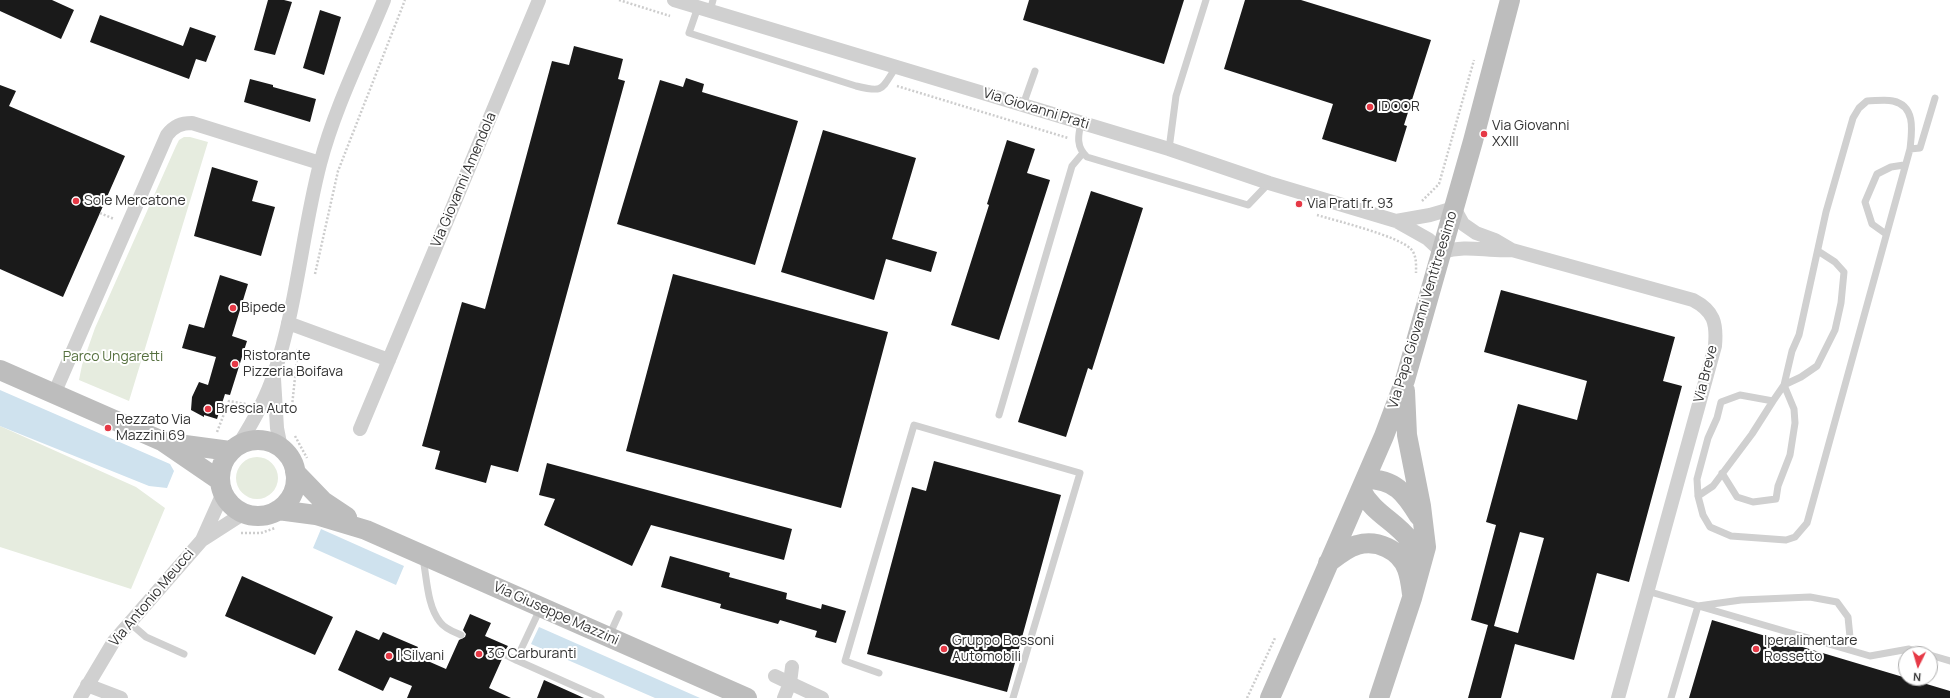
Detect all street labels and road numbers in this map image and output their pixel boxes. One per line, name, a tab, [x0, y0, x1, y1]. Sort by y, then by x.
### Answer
street label: Via Giovanni Prati	[981, 85, 1091, 133]
street label: Via Giovanni Amendola	[428, 110, 500, 250]
street label: Via Papa Giovanni Ventitreesimo	[1385, 209, 1461, 411]
street label: Via Breve	[1691, 344, 1721, 404]
street label: Via Antonio Meucci	[106, 546, 198, 650]
street label: Via Giuseppe Mazzini	[491, 579, 621, 649]

